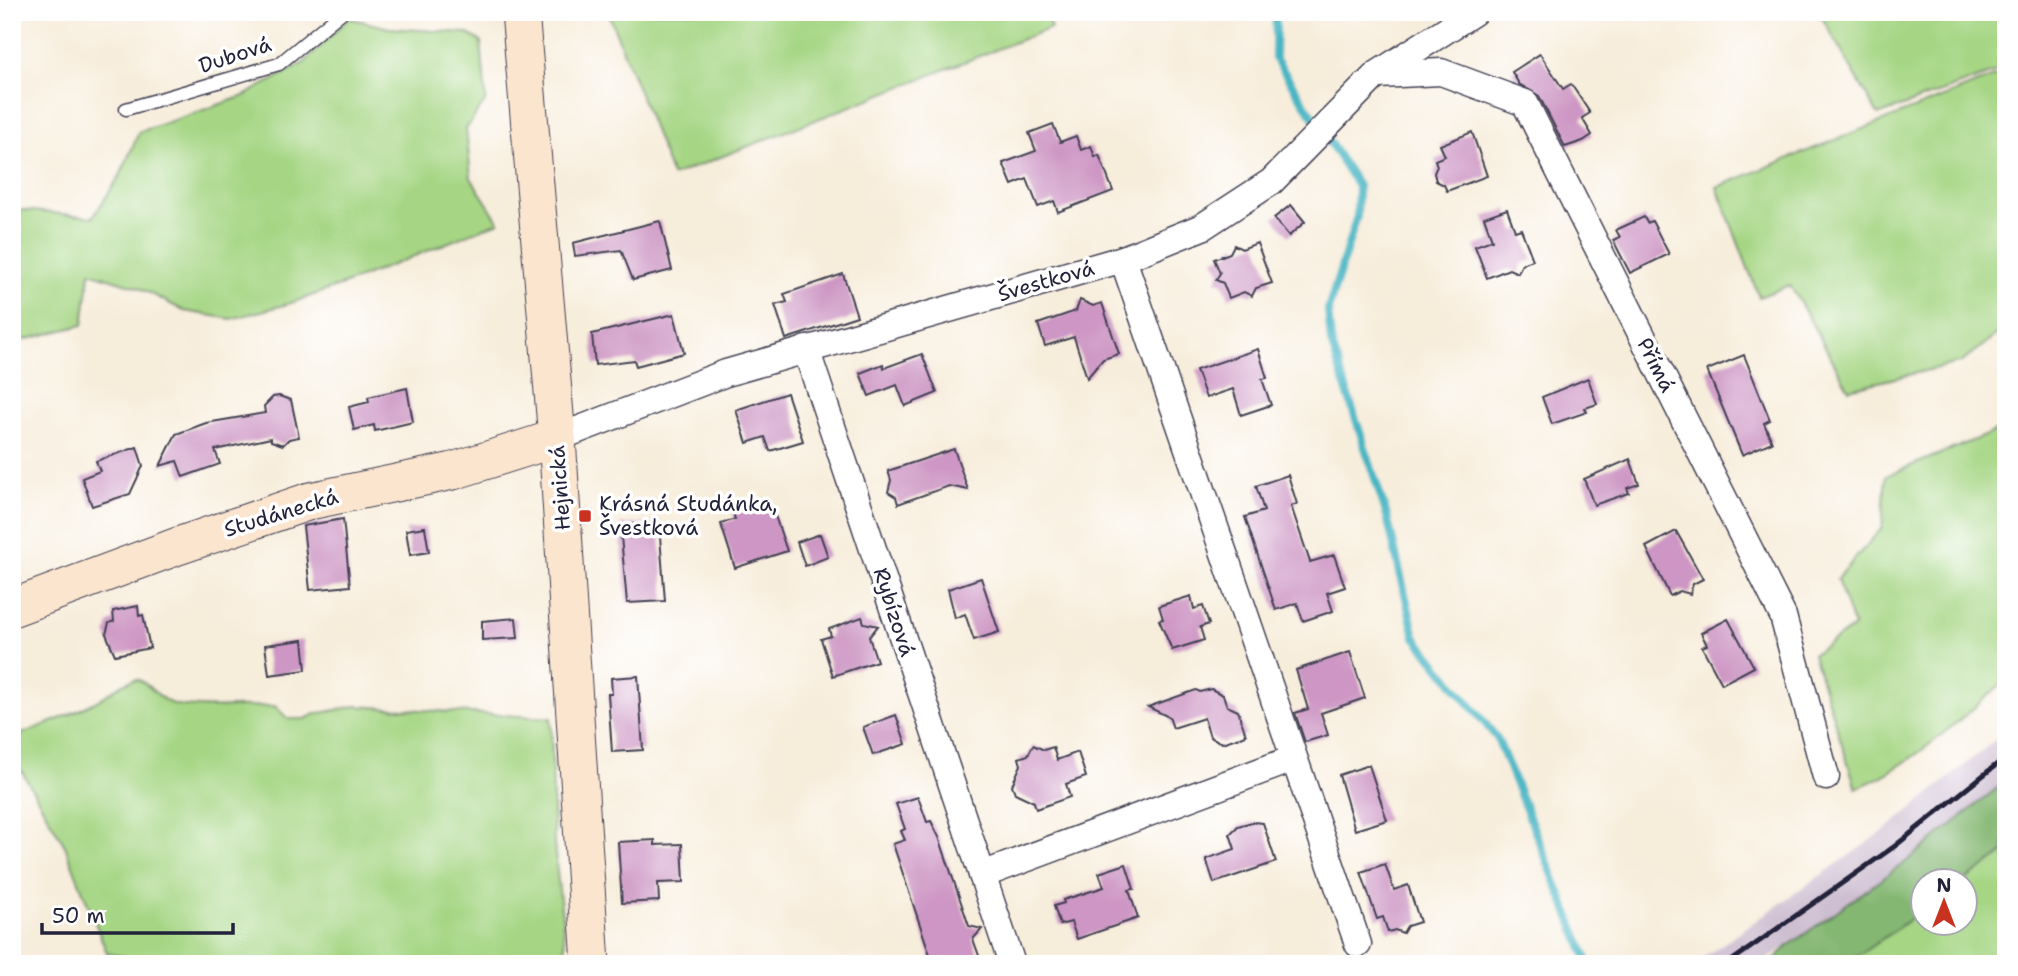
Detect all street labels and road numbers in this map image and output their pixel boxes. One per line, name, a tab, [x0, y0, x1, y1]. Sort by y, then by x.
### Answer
street label: Dubová	[195, 30, 275, 80]
street label: Švestková	[994, 253, 1098, 308]
street label: Přímá	[1630, 333, 1682, 397]
street label: Hejnická	[543, 445, 577, 531]
street label: Studánecká	[221, 482, 341, 544]
street label: Rybízová	[866, 564, 922, 660]

